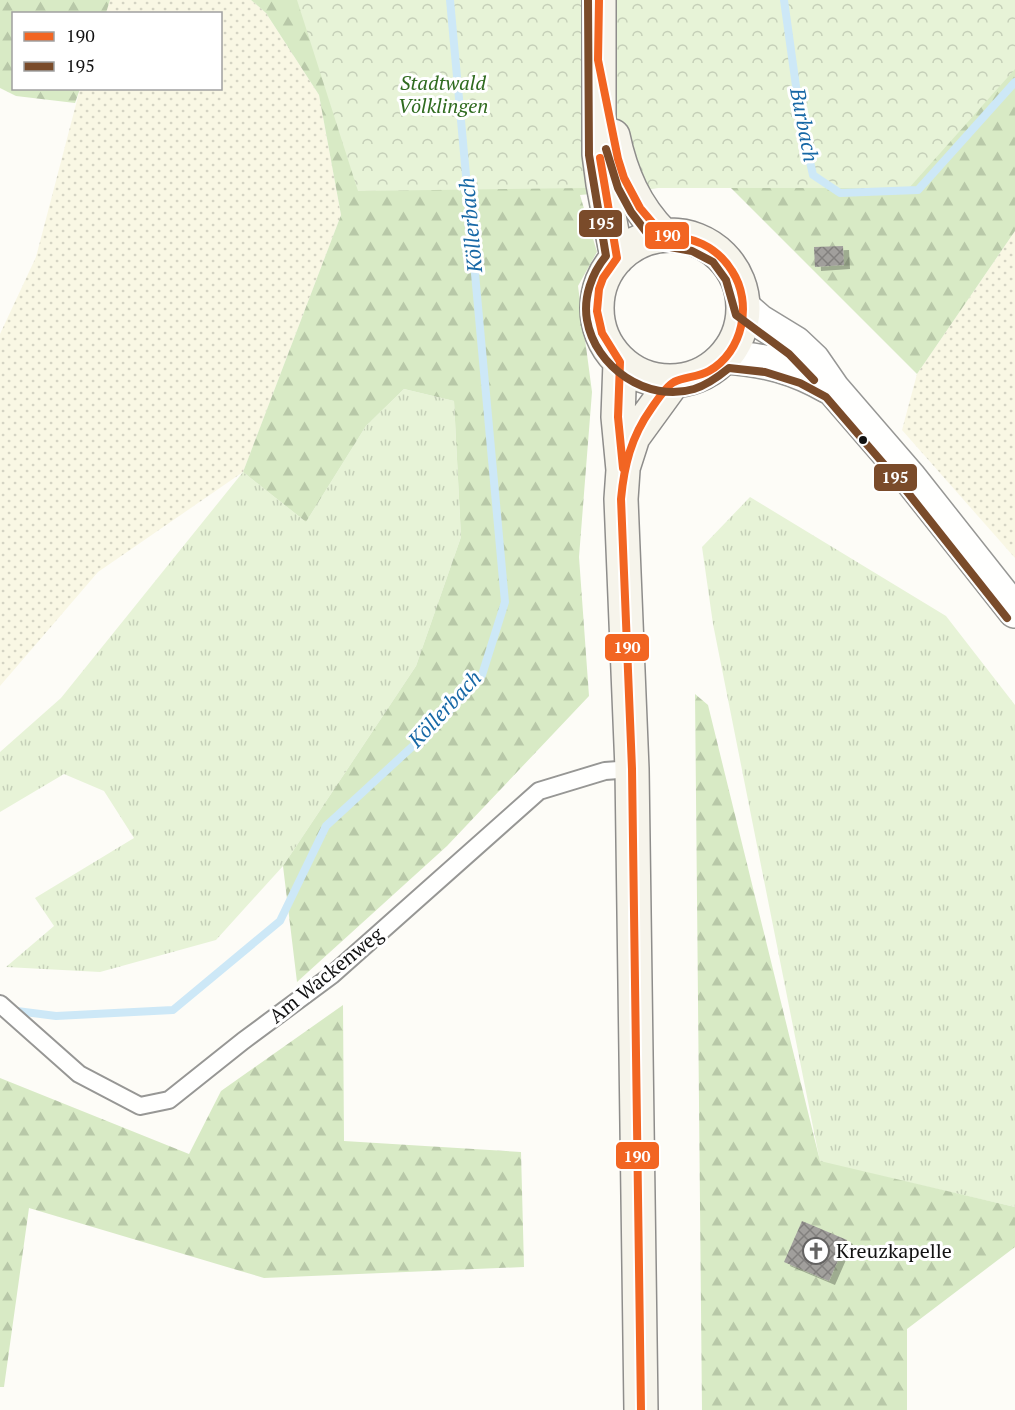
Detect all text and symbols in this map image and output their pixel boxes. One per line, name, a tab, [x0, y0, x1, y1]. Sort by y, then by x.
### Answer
legend	[12, 12, 222, 90]
text: 190	[66, 23, 95, 47]
text: 195	[66, 53, 95, 77]
park label: Stadtwald Völklingen	[398, 69, 488, 119]
water label: Burbach	[784, 84, 826, 164]
water label: Köllerbach	[452, 176, 488, 275]
line badge: 195	[578, 209, 623, 238]
text: 195	[587, 212, 615, 234]
line badge: 190	[644, 221, 690, 250]
text: 190	[653, 224, 681, 246]
unlabelled marker	[857, 434, 869, 446]
line badge: 195	[873, 463, 918, 492]
text: 195	[881, 466, 909, 488]
line badge: 190	[604, 633, 650, 662]
text: 190	[613, 636, 641, 658]
water label: Köllerbach	[401, 664, 487, 754]
street label: Am Wackenweg	[263, 920, 389, 1029]
line badge: 190	[615, 1141, 660, 1170]
text: 190	[623, 1145, 651, 1167]
church icon: Kreuzkapelle	[801, 1236, 831, 1266]
place label: Kreuzkapelle	[836, 1237, 952, 1264]

